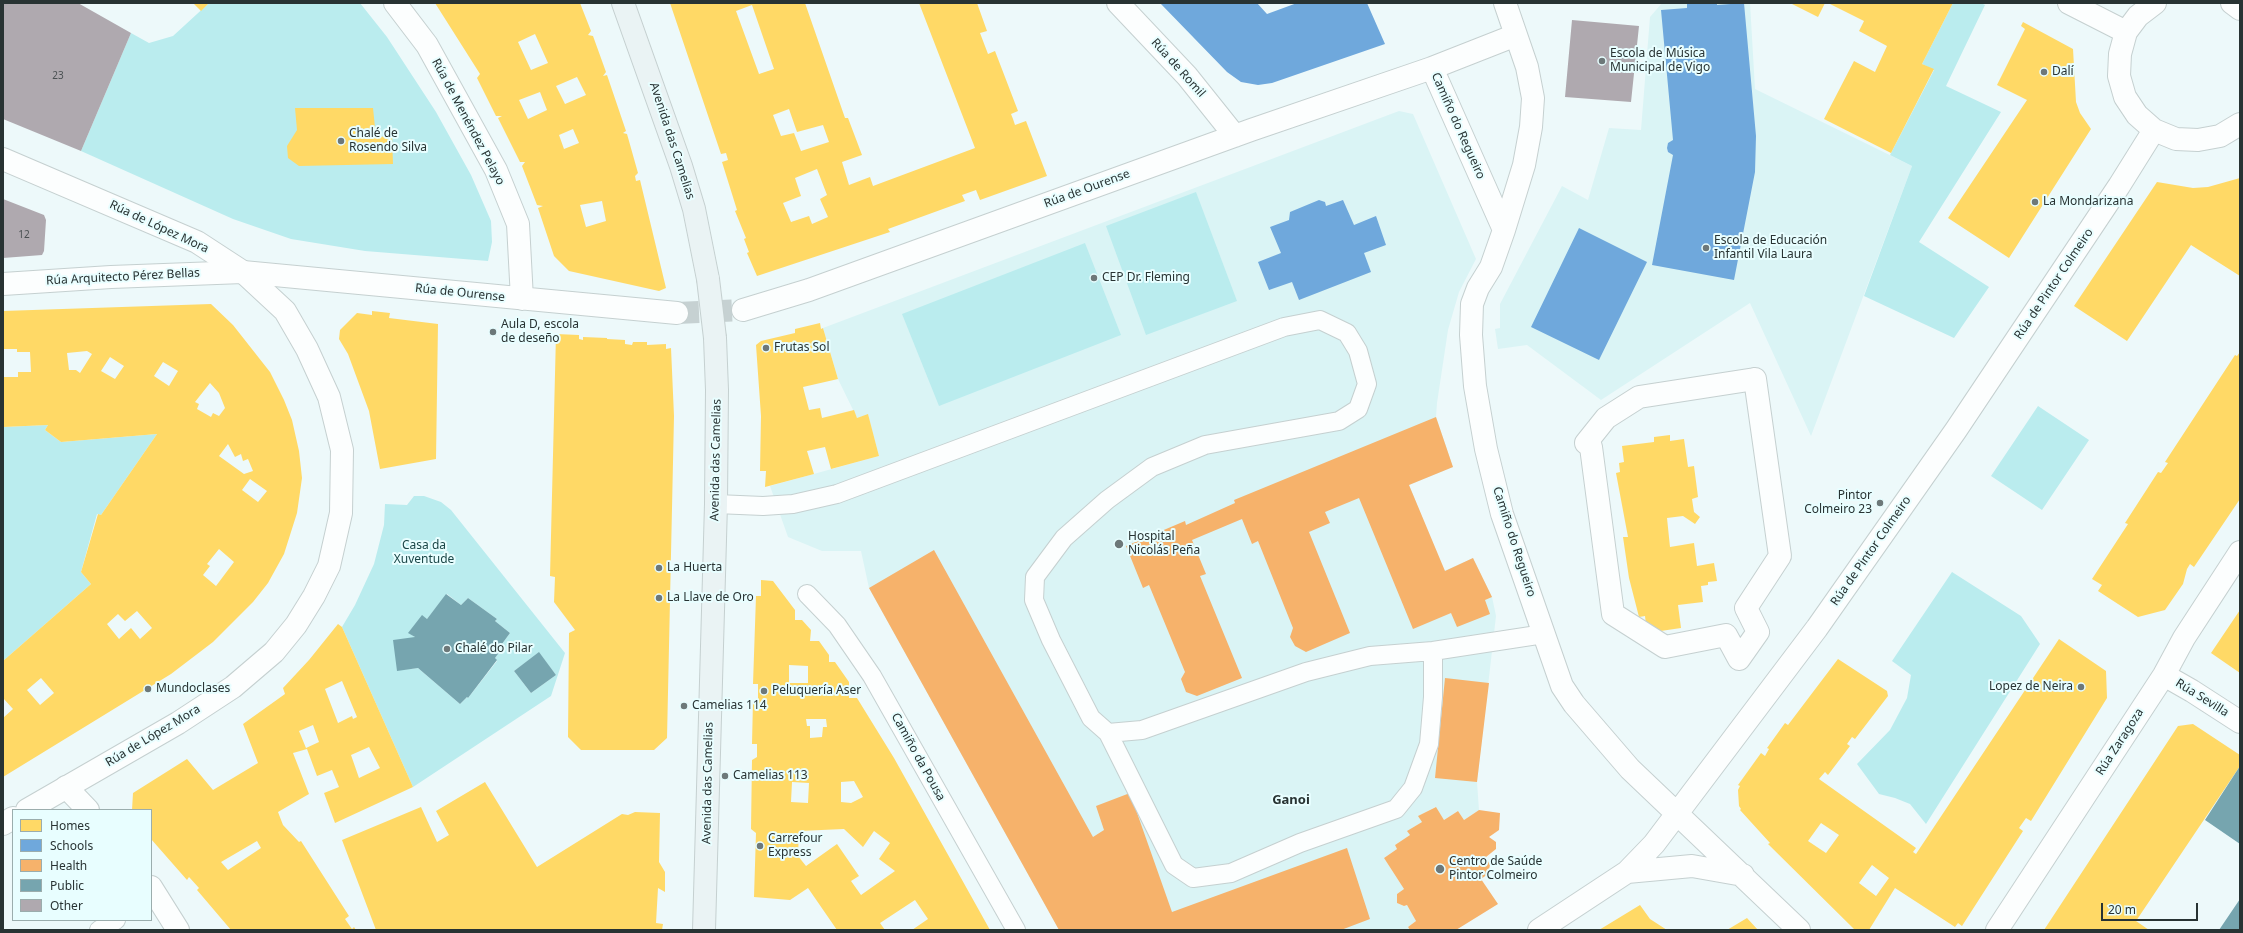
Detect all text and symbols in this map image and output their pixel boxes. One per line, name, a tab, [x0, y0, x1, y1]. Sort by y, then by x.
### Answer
street label: Rúa de Romil	[1148, 36, 1208, 100]
place label: Escola de Música Municipal de Vigo	[1610, 47, 1710, 75]
street label: Rúa de Menéndez Pelayo	[428, 56, 508, 188]
marker: Escola de Música Municipal de Vigo	[1597, 56, 1607, 66]
place label: Dalí	[2052, 65, 2074, 79]
marker: Dalí	[2039, 67, 2049, 77]
house number: 23	[52, 70, 64, 82]
street label: Camiño do Regueiro	[1428, 71, 1488, 181]
street label: Avenida das Camelias	[646, 81, 698, 201]
place label: Chalé de Rosendo Silva	[349, 127, 427, 155]
marker: Chalé de Rosendo Silva	[336, 136, 346, 146]
street label: Rúa de Ourense	[1042, 167, 1132, 211]
place label: La Mondarizana	[2043, 195, 2133, 209]
marker: La Mondarizana	[2030, 197, 2040, 207]
street label: Rúa de López Mora	[107, 198, 211, 256]
street label: Rúa de Pintor Colmeiro	[2012, 226, 2096, 342]
house number: 12	[18, 229, 30, 241]
place label: Escola de Educación Infantil Vila Laura	[1714, 234, 1827, 262]
marker: Escola de Educación Infantil Vila Laura	[1701, 243, 1711, 253]
street label: Rúa Arquitecto Pérez Bellas	[46, 266, 200, 288]
place label: CEP Dr. Fleming	[1102, 271, 1190, 285]
marker: CEP Dr. Fleming	[1089, 273, 1099, 283]
street label: Rúa de Ourense	[414, 281, 506, 305]
place label: Aula D, escola de deseño	[501, 318, 579, 346]
marker: Aula D, escola de deseño	[488, 327, 498, 337]
place label: Frutas Sol	[774, 341, 829, 355]
marker: Frutas Sol	[761, 343, 771, 353]
street label: Avenida das Camelias	[708, 399, 724, 521]
street label: Camiño do Regueiro	[1489, 485, 1539, 599]
place label: Pintor Colmeiro 23	[1804, 489, 1872, 517]
street label: Rúa de Pintor Colmeiro	[1828, 493, 1914, 609]
marker: Pintor Colmeiro 23	[1875, 498, 1885, 508]
place label: Hospital Nicolás Peña	[1128, 530, 1200, 558]
marker: Hospital Nicolás Peña	[1113, 538, 1125, 550]
park label: Casa da Xuventude	[394, 539, 454, 567]
place label: La Huerta	[667, 561, 722, 575]
marker: La Huerta	[654, 563, 664, 573]
place label: La Llave de Oro	[667, 591, 754, 605]
marker: La Llave de Oro	[654, 593, 664, 603]
place label: Chalé do Pilar	[455, 642, 533, 656]
marker: Chalé do Pilar	[442, 644, 452, 654]
street label: Rúa Sevilla	[2173, 676, 2231, 720]
place label: Lopez de Neira	[1989, 680, 2073, 694]
place label: Mundoclases	[156, 682, 230, 696]
marker: Lopez de Neira	[2076, 682, 2086, 692]
marker: Mundoclases	[143, 684, 153, 694]
place label: Peluquería Aser	[772, 684, 861, 698]
marker: Peluquería Aser	[759, 686, 769, 696]
place label: Camelias 114	[692, 699, 767, 713]
marker: Camelias 114	[679, 701, 689, 711]
street label: Rúa de López Mora	[103, 702, 203, 770]
street label: Rúa Zaragoza	[2093, 706, 2147, 778]
street label: Camiño da Pousa	[888, 711, 948, 803]
street label: Avenida das Camelias	[700, 722, 716, 844]
place label: Camelias 113	[733, 769, 808, 783]
marker: Camelias 113	[720, 771, 730, 781]
district label: Ganoi	[1272, 792, 1310, 808]
legend	[12, 809, 152, 921]
text: Homes	[50, 817, 90, 834]
place label: Carrefour Express	[768, 832, 823, 860]
text: Schools	[50, 837, 93, 854]
marker: Carrefour Express	[755, 841, 765, 851]
place label: Centro de Saúde Pintor Colmeiro	[1449, 855, 1542, 883]
text: Health	[50, 857, 87, 874]
marker: Centro de Saúde Pintor Colmeiro	[1434, 863, 1446, 875]
text: Public	[50, 877, 84, 894]
scale bar	[2103, 895, 2200, 921]
text: Other	[50, 897, 83, 914]
text: 20 m	[2108, 901, 2136, 918]

